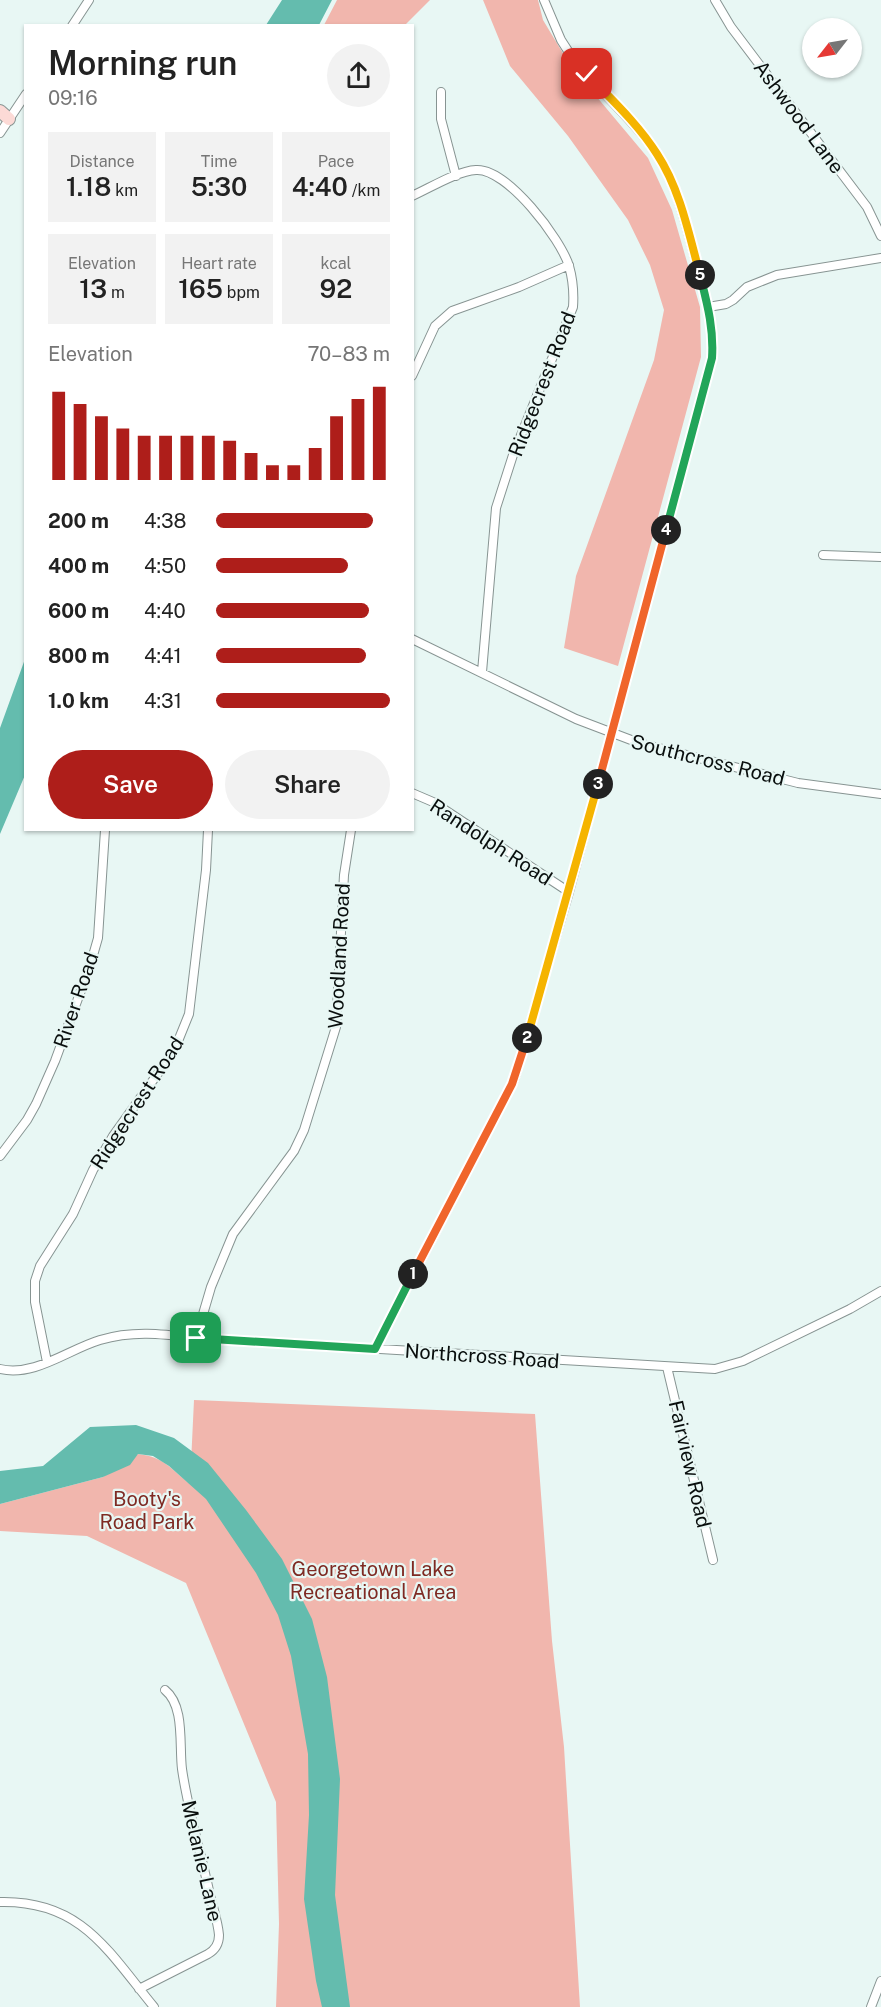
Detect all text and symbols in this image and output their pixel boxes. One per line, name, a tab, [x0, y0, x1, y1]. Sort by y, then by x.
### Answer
north arrow	[802, 18, 862, 78]
map controls	[802, 18, 862, 78]
text: Morning run	[48, 44, 237, 82]
button: share	[327, 44, 390, 107]
pin	[561, 48, 612, 99]
street label: Ashwood Lane	[749, 56, 849, 178]
icon: check	[570, 57, 603, 90]
text: 09:16	[48, 86, 98, 110]
text: Distance	[70, 152, 134, 171]
text: Time	[201, 152, 237, 171]
text: Pace	[318, 152, 354, 171]
text: 1.18	[66, 171, 111, 202]
text: 5:30	[191, 171, 247, 202]
text: 4:40	[292, 171, 348, 202]
text: km	[111, 181, 138, 200]
text: /km	[348, 181, 380, 200]
text: Elevation	[68, 254, 136, 273]
text: Heart rate	[181, 254, 257, 273]
text: kcal	[321, 254, 351, 273]
pin: 5	[685, 260, 715, 290]
text: 5	[695, 265, 705, 284]
text: 13	[79, 273, 107, 304]
text: 165	[178, 273, 223, 304]
text: 92	[320, 273, 352, 304]
text: m	[107, 283, 125, 302]
text: bpm	[223, 283, 260, 302]
street label: Ridgecrest Road	[503, 308, 581, 460]
text: Elevation	[48, 342, 133, 366]
text: 70–83 m	[307, 342, 390, 366]
text: 200 m	[48, 509, 109, 533]
text: 4:38	[144, 509, 187, 533]
pin: 4	[651, 515, 681, 545]
text: 4	[661, 520, 671, 539]
text: 400 m	[48, 554, 109, 578]
text: 4:50	[144, 554, 186, 578]
text: 600 m	[48, 599, 109, 623]
text: 4:40	[144, 599, 186, 623]
text: 800 m	[48, 644, 110, 668]
text: 4:41	[144, 644, 182, 668]
text: 1.0 km	[48, 689, 109, 713]
text: 4:31	[144, 689, 182, 713]
street label: Southcross Road	[629, 729, 787, 791]
button: Save	[48, 750, 213, 819]
button: Share	[225, 750, 390, 819]
pin: 3	[583, 769, 613, 799]
text: 3	[593, 774, 603, 793]
street label: Randolph Road	[425, 794, 557, 890]
street label: Woodland Road	[323, 883, 355, 1029]
street label: River Road	[48, 949, 104, 1051]
pin: 2	[512, 1023, 542, 1053]
text: 2	[522, 1028, 532, 1047]
street label: Ridgecrest Road	[85, 1032, 189, 1174]
pin: 1	[398, 1259, 428, 1289]
text: 1	[410, 1264, 416, 1283]
pin	[170, 1312, 221, 1363]
icon: arrive	[179, 1321, 212, 1354]
street label: Northcross Road	[404, 1339, 560, 1373]
street label: Fairview Road	[664, 1398, 716, 1530]
park label: Booty's Road Park	[100, 1487, 194, 1534]
park label: Georgetown Lake Recreational Area	[290, 1557, 456, 1604]
street label: Melanie Lane	[176, 1798, 228, 1924]

